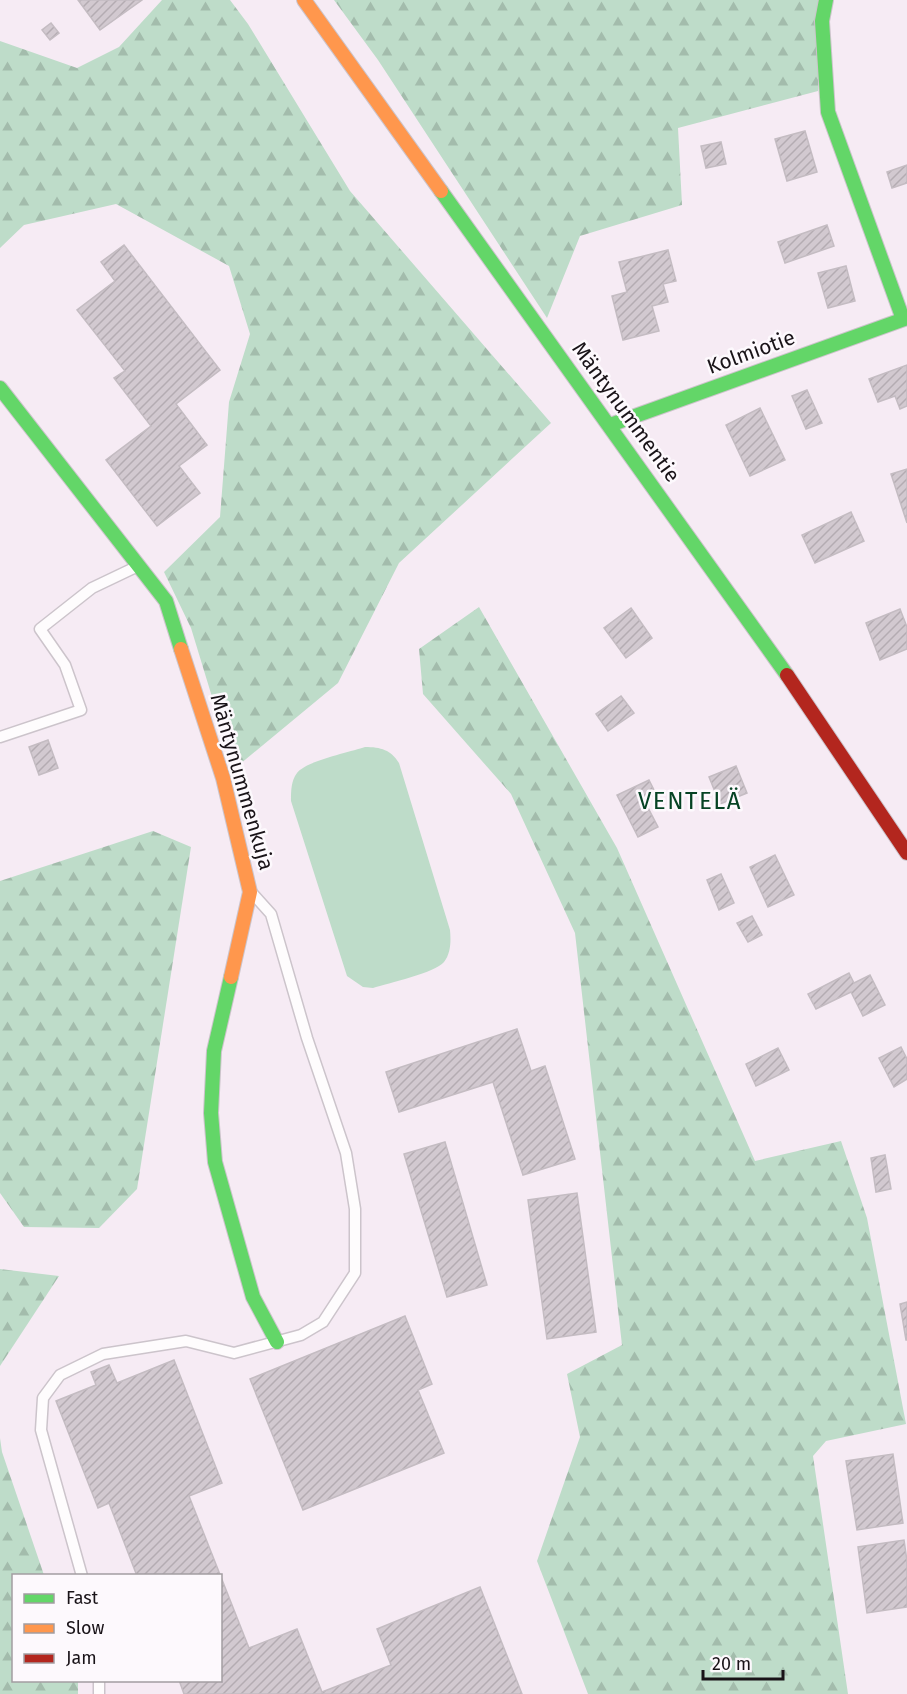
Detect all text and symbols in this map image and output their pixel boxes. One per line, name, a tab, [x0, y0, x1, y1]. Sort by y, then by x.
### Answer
street label: Kolmiotie	[704, 324, 798, 380]
street label: Mäntynummentie	[566, 337, 686, 487]
street label: Mäntynummenkuja	[204, 691, 280, 873]
district label: VENTELÄ	[638, 787, 742, 815]
legend	[12, 1574, 222, 1682]
text: Fast	[66, 1587, 99, 1609]
text: Slow	[66, 1617, 105, 1639]
scale bar	[703, 1643, 782, 1681]
text: Jam	[66, 1647, 97, 1669]
text: 20 m	[712, 1653, 751, 1675]

